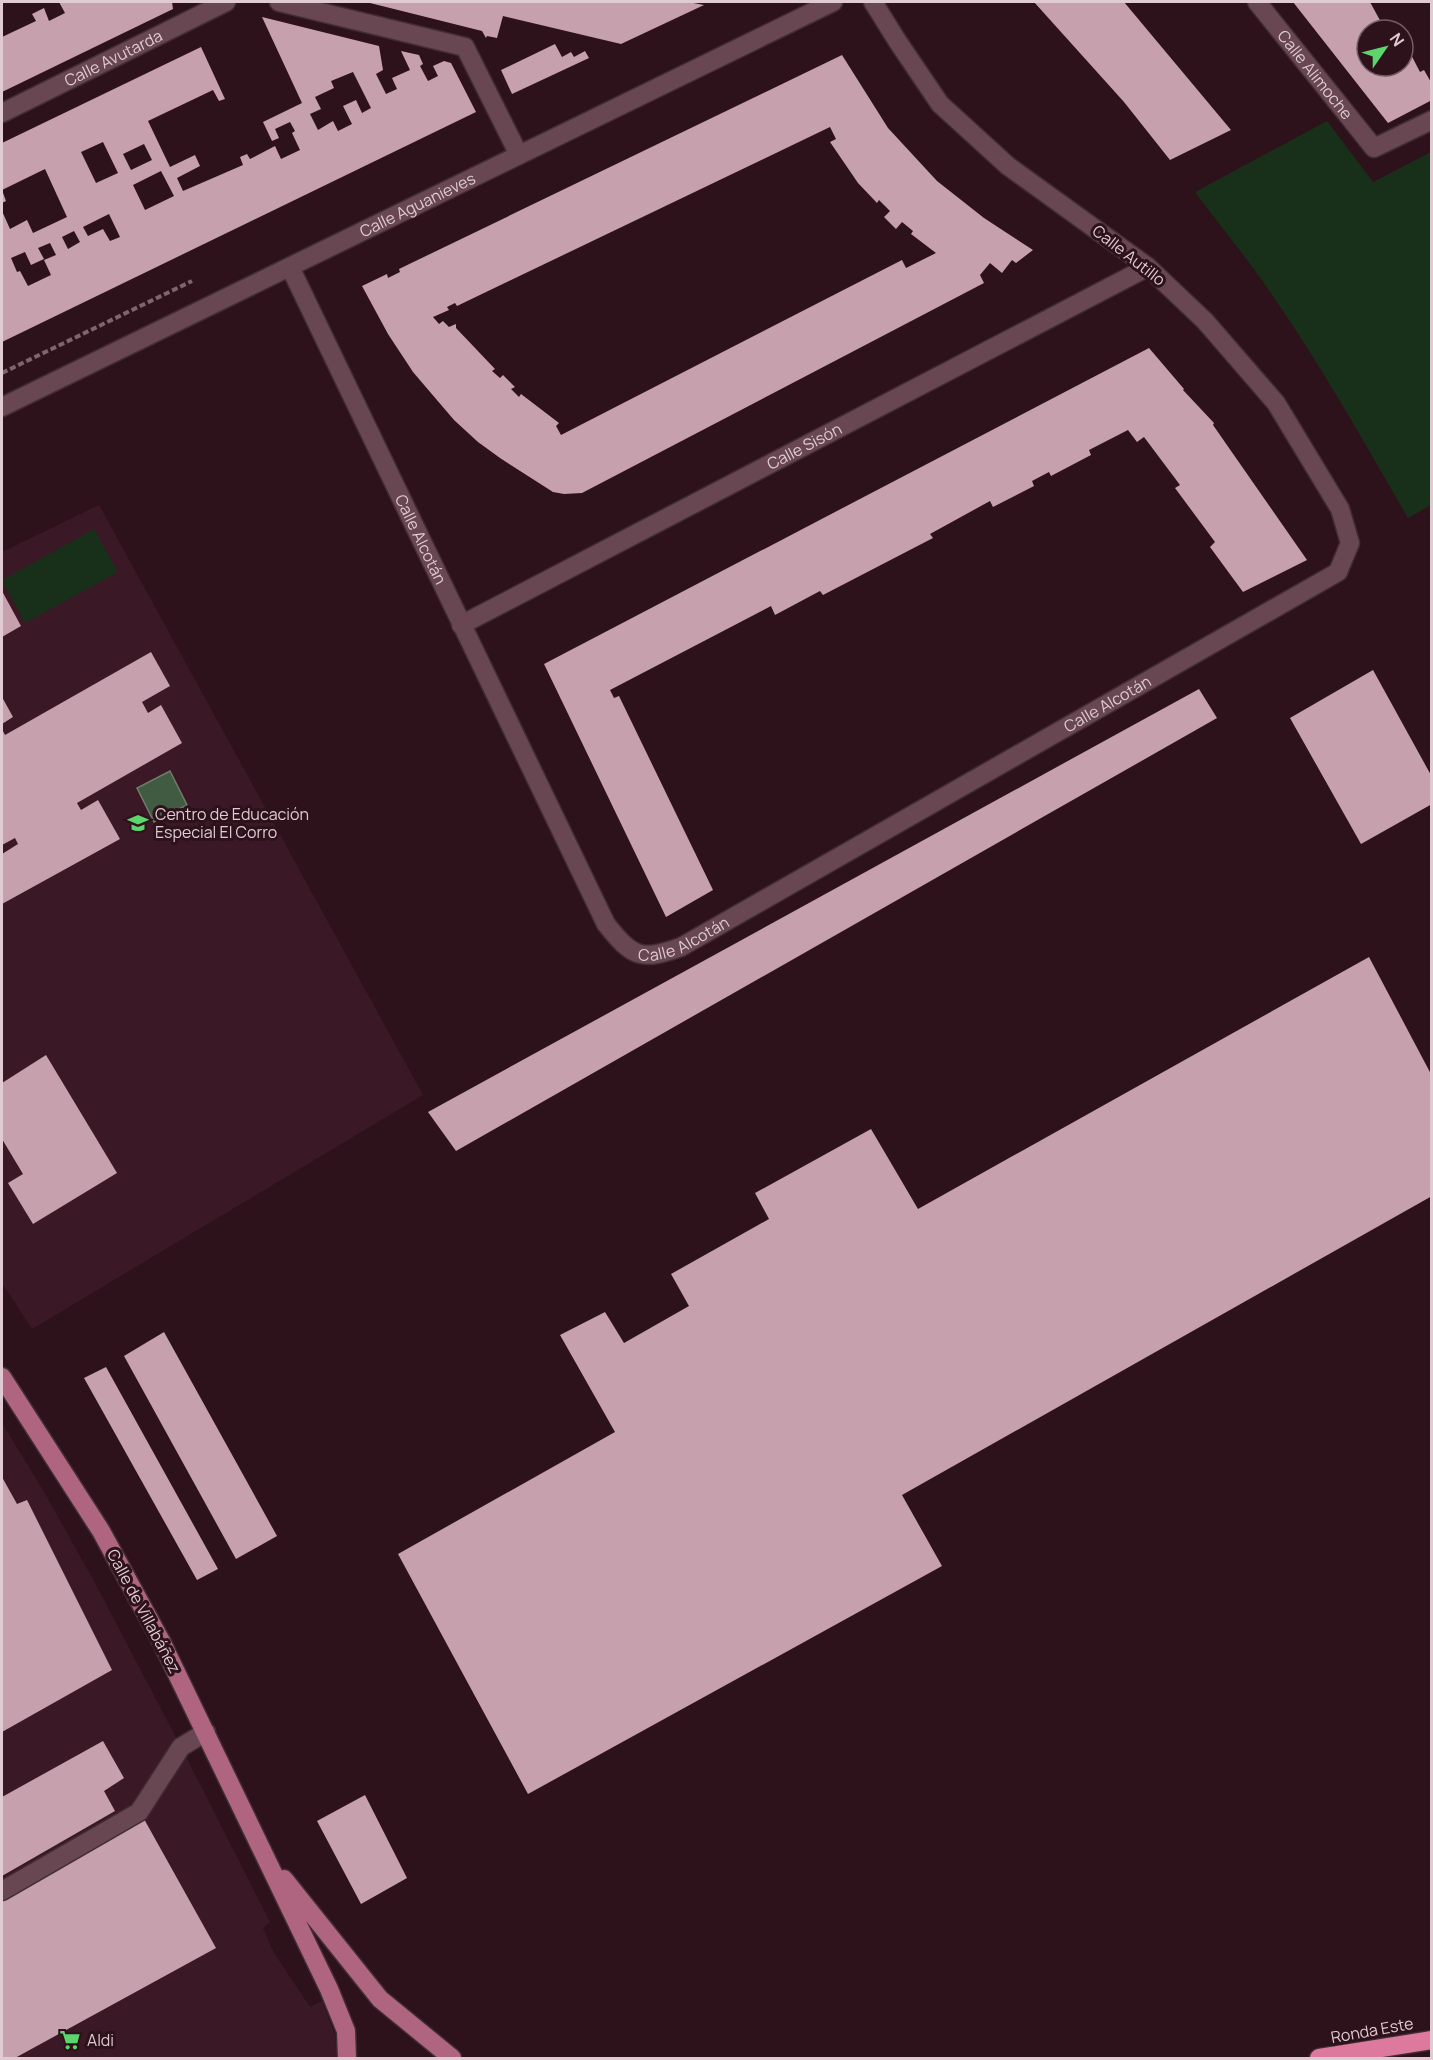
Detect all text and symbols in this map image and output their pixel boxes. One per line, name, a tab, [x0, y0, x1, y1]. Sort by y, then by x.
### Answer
north arrow	[1355, 18, 1415, 78]
street label: Calle Avutarda	[60, 24, 166, 92]
street label: Calle Alimoche	[1273, 25, 1358, 124]
text: N	[1385, 28, 1410, 50]
street label: Calle Aguanieves	[356, 167, 479, 242]
street label: Calle Autillo	[1088, 220, 1170, 290]
street label: Calle Sisón	[763, 418, 845, 475]
street label: Calle Alcotán	[390, 491, 452, 588]
street label: Calle Alcotán	[1060, 670, 1155, 737]
place label: Centro de Educación Especial El Corro	[155, 803, 309, 843]
school or university icon: Centro de Educación Especial El Corro	[126, 811, 150, 835]
street label: Calle Alcotán	[637, 911, 733, 966]
street label: Calle de Villabáñez	[102, 1545, 186, 1677]
street label: Ronda Este	[1329, 2012, 1415, 2048]
supermarket icon: Aldi	[58, 2028, 82, 2052]
place label: Aldi	[87, 2029, 114, 2051]

